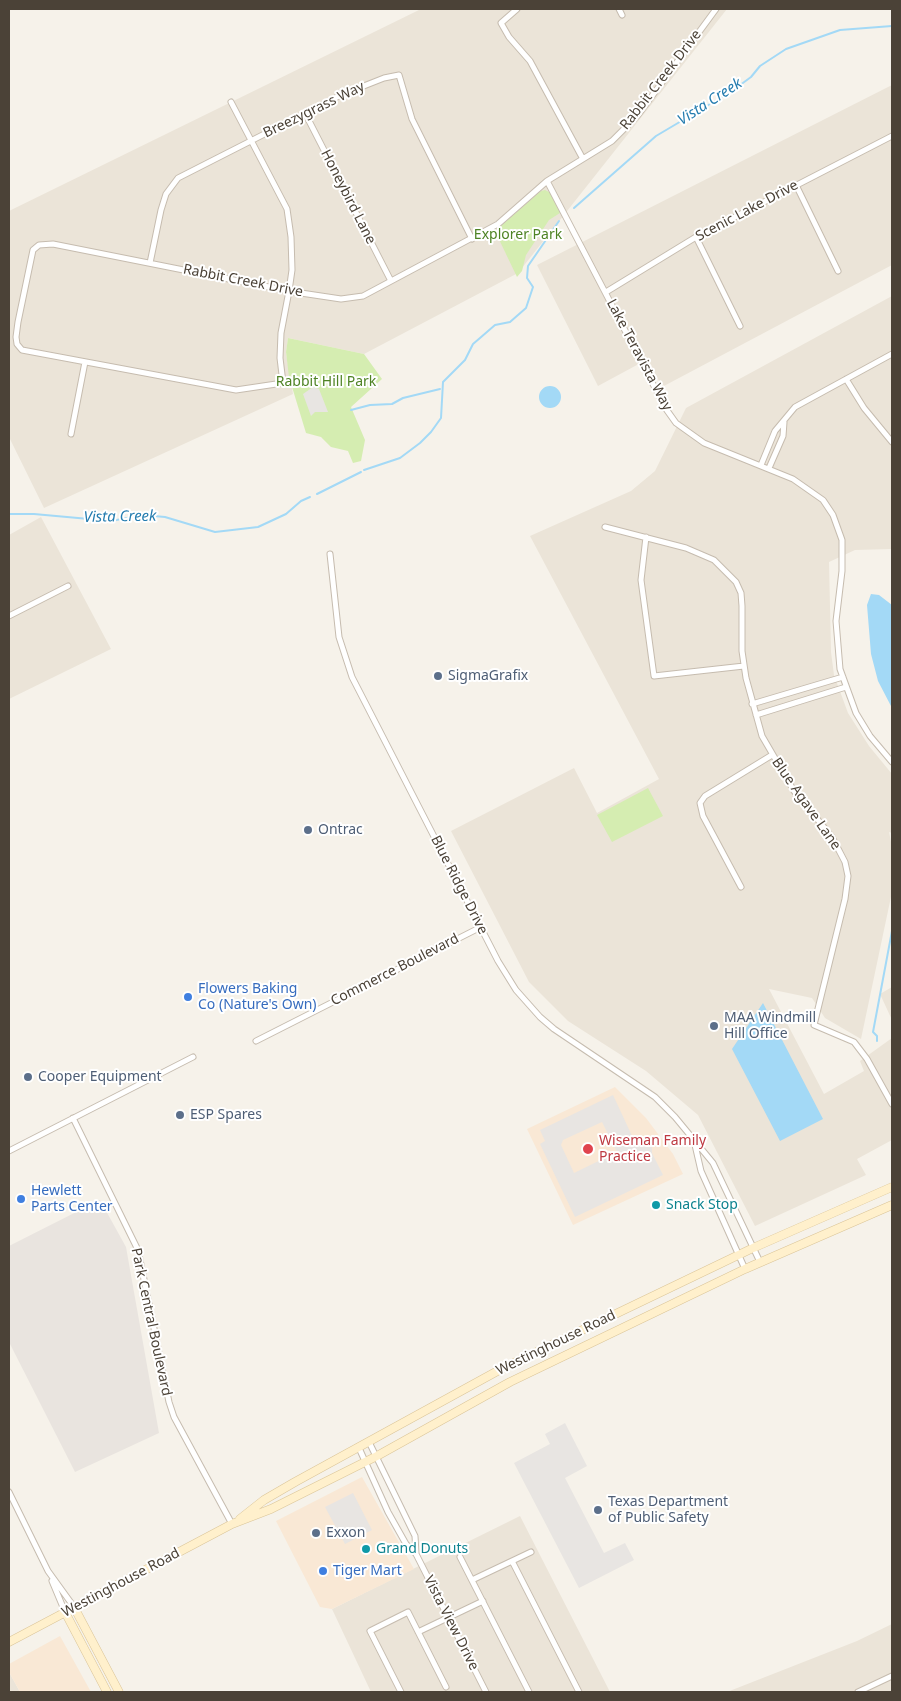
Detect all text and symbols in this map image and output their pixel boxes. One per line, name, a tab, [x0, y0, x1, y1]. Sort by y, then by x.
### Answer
street label: Rabbit Creek Drive	[617, 27, 705, 133]
water label: Vista Creek	[675, 75, 745, 129]
street label: Breezygrass Way	[261, 78, 367, 142]
street label: Honeybird Lane	[317, 147, 379, 247]
street label: Scenic Lake Drive	[693, 177, 801, 245]
park label: Explorer Park	[474, 227, 562, 243]
street label: Rabbit Creek Drive	[182, 261, 304, 301]
street label: Lake Teravista Way	[602, 296, 676, 414]
park label: Rabbit Hill Park	[276, 374, 376, 390]
water label: Vista Creek	[83, 507, 157, 527]
place label: SigmaGrafix	[448, 668, 528, 684]
marker: SigmaGrafix	[432, 670, 444, 682]
street label: Blue Agave Lane	[768, 755, 844, 853]
place label: Ontrac	[318, 822, 363, 838]
marker: Ontrac	[302, 824, 314, 836]
street label: Blue Ridge Drive	[427, 833, 491, 937]
street label: Commerce Boulevard	[328, 930, 462, 1010]
place label: Flowers Baking Co (Nature's Own)	[198, 981, 316, 1014]
marker: Flowers Baking Co (Nature's Own)	[182, 991, 194, 1003]
place label: MAA Windmill Hill Office	[724, 1010, 816, 1042]
marker: MAA Windmill Hill Office	[708, 1020, 720, 1032]
place label: Cooper Equipment	[38, 1069, 162, 1085]
marker: Cooper Equipment	[22, 1071, 34, 1083]
place label: ESP Spares	[190, 1107, 262, 1123]
marker: ESP Spares	[174, 1109, 186, 1121]
place label: Wiseman Family Practice	[599, 1133, 706, 1166]
marker: Wiseman Family Practice	[581, 1142, 595, 1156]
place label: Hewlett Parts Center	[31, 1183, 113, 1216]
marker: Hewlett Parts Center	[15, 1193, 27, 1205]
place label: Snack Stop	[666, 1197, 738, 1213]
marker: Snack Stop	[650, 1199, 662, 1211]
street label: Park Central Boulevard	[127, 1246, 175, 1398]
street label: Westinghouse Road	[493, 1307, 619, 1379]
place label: Texas Department of Public Safety	[608, 1494, 728, 1526]
marker: Texas Department of Public Safety	[592, 1504, 604, 1516]
place label: Exxon	[326, 1525, 365, 1541]
marker: Exxon	[310, 1527, 322, 1539]
place label: Grand Donuts	[376, 1541, 468, 1557]
marker: Grand Donuts	[360, 1543, 372, 1555]
street label: Westinghouse Road	[59, 1545, 183, 1621]
place label: Tiger Mart	[333, 1563, 402, 1579]
marker: Tiger Mart	[317, 1565, 329, 1577]
street label: Vista View Drive	[420, 1573, 482, 1673]

